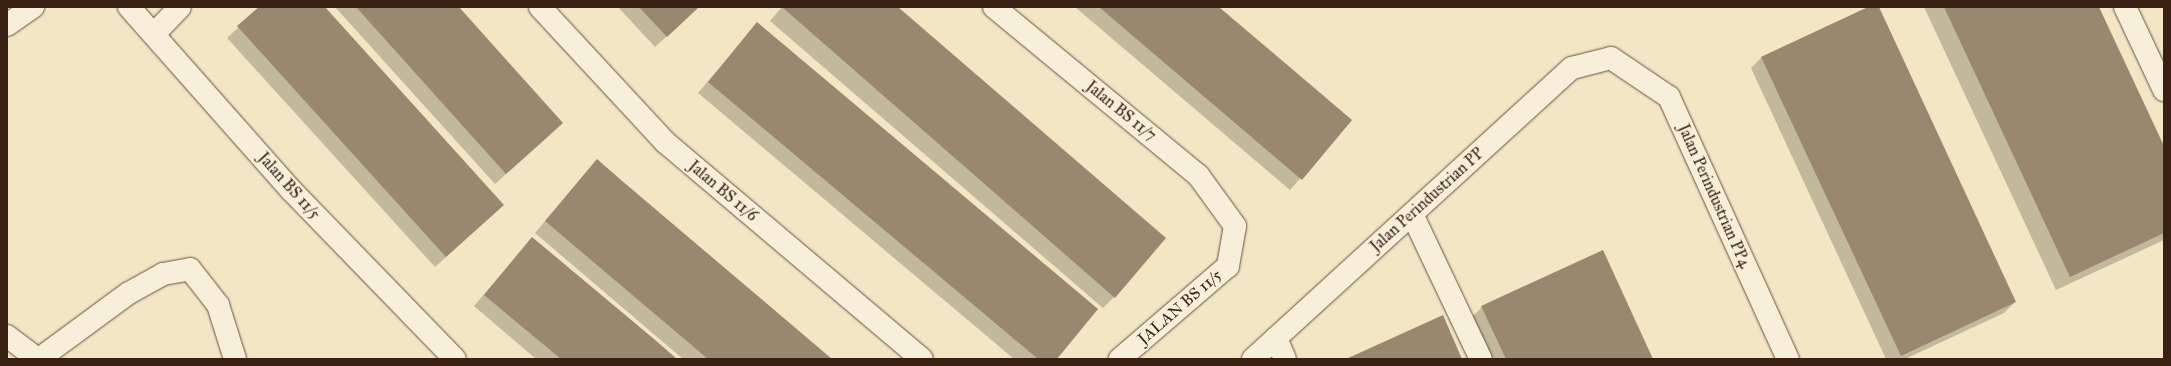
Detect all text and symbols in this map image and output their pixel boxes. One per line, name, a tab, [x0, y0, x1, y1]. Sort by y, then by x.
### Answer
street label: Jalan BS 11/7	[1082, 77, 1160, 145]
street label: Jalan Perindustrian PP4	[1674, 121, 1754, 271]
street label: Jalan Perindustrian PP	[1366, 144, 1488, 256]
street label: Jalan BS 11/5	[254, 148, 324, 224]
street label: Jalan BS 11/6	[684, 157, 762, 225]
street label: JALAN BS 11/5	[1134, 265, 1226, 349]

